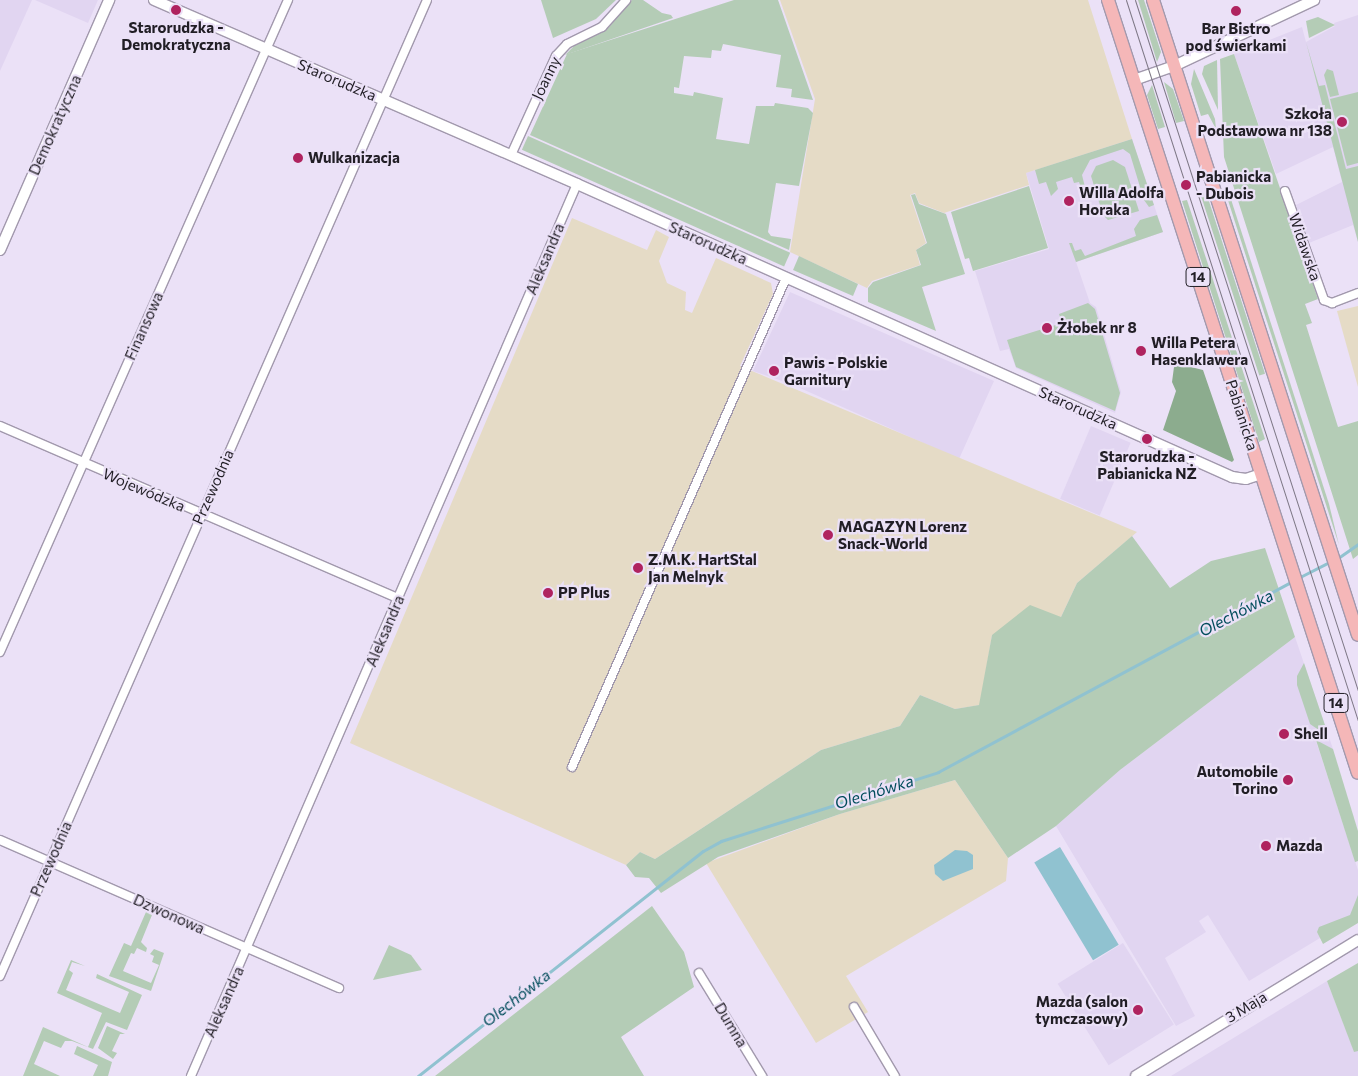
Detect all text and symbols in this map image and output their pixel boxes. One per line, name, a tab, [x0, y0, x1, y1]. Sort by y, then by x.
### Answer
marker: Starorudzka - Demokratyczna	[170, 4, 182, 16]
marker: Bar Bistro pod świerkami	[1230, 5, 1242, 17]
place label: Starorudzka - Demokratyczna	[121, 18, 231, 53]
place label: Bar Bistro pod świerkami	[1186, 19, 1286, 54]
street label: Joanny	[528, 53, 564, 103]
street label: Starorudzka	[295, 55, 379, 105]
street label: Demokratyczna	[25, 72, 85, 178]
place label: Szkoła Podstawowa nr 138	[1197, 104, 1332, 139]
marker: Szkoła Podstawowa nr 138	[1336, 116, 1348, 128]
place label: Wulkanizacja	[308, 149, 400, 167]
marker: Wulkanizacja	[292, 152, 304, 164]
place label: Pabianicka - Dubois	[1196, 167, 1271, 202]
marker: Pabianicka - Dubois	[1180, 179, 1192, 191]
place label: Willa Adolfa Horaka	[1079, 183, 1164, 218]
marker: Willa Adolfa Horaka	[1063, 195, 1075, 207]
street label: Widawska	[1285, 211, 1325, 283]
street label: Starorudzka	[666, 218, 750, 268]
street label: Aleksandra	[522, 221, 568, 297]
road number: 14	[1186, 266, 1210, 288]
street label: Finansowa	[121, 289, 167, 363]
place label: Żłobek nr 8	[1057, 319, 1137, 337]
marker: Żłobek nr 8	[1041, 322, 1053, 334]
place label: Willa Petera Hasenklawera	[1151, 333, 1248, 368]
marker: Willa Petera Hasenklawera	[1135, 345, 1147, 357]
place label: Pawis - Polskie Garnitury	[784, 353, 887, 388]
marker: Pawis - Polskie Garnitury	[768, 365, 780, 377]
street label: Pabianicka	[1222, 377, 1262, 453]
street label: Starorudzka	[1036, 383, 1120, 433]
marker: Starorudzka - Pabianicka NŻ	[1141, 433, 1153, 445]
street label: Przewodnia	[188, 447, 238, 527]
place label: Starorudzka - Pabianicka NŻ	[1097, 447, 1197, 482]
street label: Wojewódzka	[100, 465, 188, 515]
place label: MAGAZYN Lorenz Snack-World	[838, 517, 967, 552]
marker: MAGAZYN Lorenz Snack-World	[822, 529, 834, 541]
place label: Z.M.K. HartStal Jan Melnyk	[648, 550, 757, 585]
marker: Z.M.K. HartStal Jan Melnyk	[632, 562, 644, 574]
place label: PP Plus	[558, 584, 610, 602]
water label: Olechówka	[1195, 585, 1277, 641]
marker: PP Plus	[542, 587, 554, 599]
street label: Aleksandra	[362, 593, 408, 669]
road number: 14	[1324, 691, 1348, 714]
place label: Shell	[1294, 725, 1328, 743]
marker: Shell	[1278, 728, 1290, 740]
place label: Automobile Torino	[1196, 762, 1278, 797]
water label: Olechówka	[832, 771, 916, 813]
marker: Automobile Torino	[1282, 774, 1294, 786]
street label: Przewodnia	[26, 819, 76, 899]
place label: Mazda	[1276, 837, 1323, 855]
marker: Mazda	[1260, 840, 1272, 852]
street label: Dzwonowa	[131, 890, 207, 938]
street label: Aleksandra	[200, 964, 248, 1040]
water label: Olechówka	[478, 965, 554, 1031]
street label: 3 Maja	[1222, 988, 1270, 1026]
place label: Mazda (salon tymczasowy)	[1035, 992, 1128, 1027]
street label: Dumna	[711, 999, 751, 1051]
marker: Mazda (salon tymczasowy)	[1132, 1004, 1144, 1016]

